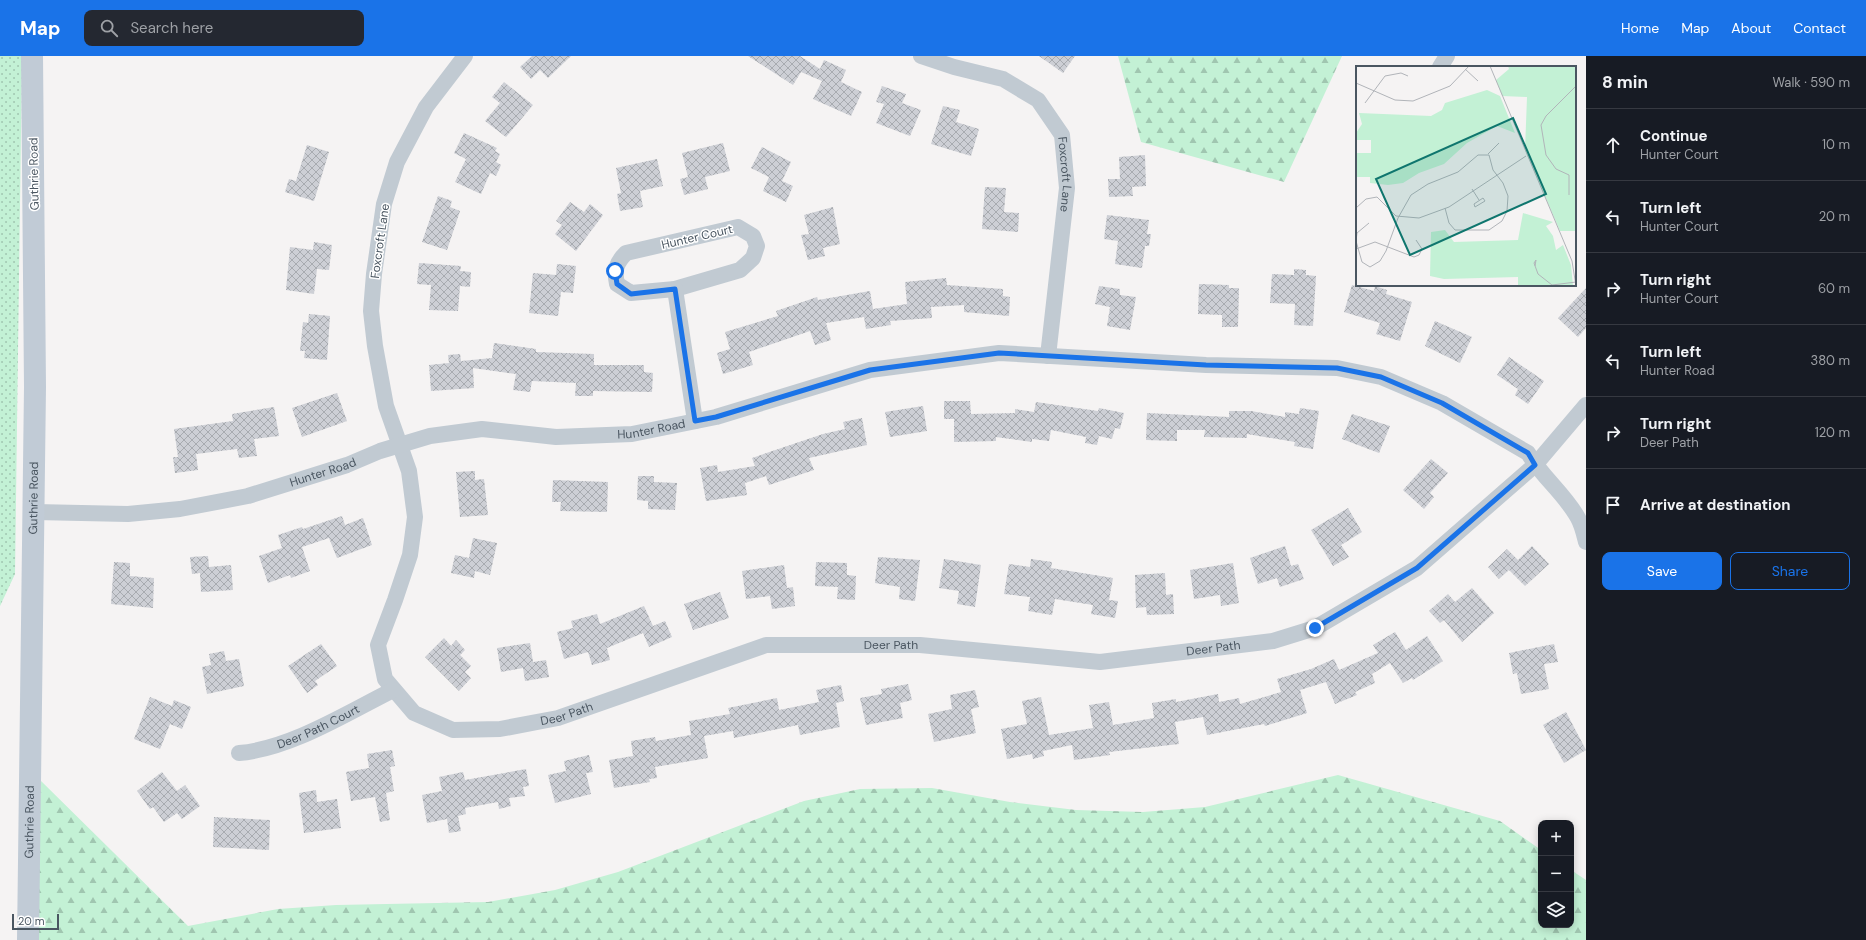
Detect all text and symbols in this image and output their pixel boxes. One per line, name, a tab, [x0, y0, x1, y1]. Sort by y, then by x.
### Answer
search box	[84, 10, 364, 46]
text: Map	[20, 16, 60, 41]
icon: search	[98, 17, 120, 39]
text: Search here	[130, 18, 213, 38]
text: Home	[1621, 19, 1659, 37]
text: Map	[1681, 19, 1709, 37]
text: About	[1731, 19, 1771, 37]
text: Contact	[1793, 19, 1846, 37]
inset map	[1356, 66, 1576, 286]
text: 8 min	[1602, 71, 1648, 93]
text: Walk · 590 m	[1772, 74, 1850, 91]
text: Continue	[1640, 126, 1708, 146]
icon: ahead	[1602, 134, 1624, 156]
street label: Foxcroft Lane	[1054, 136, 1075, 213]
text: 10 m	[1822, 136, 1850, 153]
street label: Guthrie Road	[25, 137, 43, 211]
text: Hunter Court	[1640, 146, 1719, 163]
text: Turn left	[1640, 198, 1701, 218]
street label: Foxcroft Lane	[367, 202, 393, 279]
icon: left	[1602, 206, 1624, 228]
text: 20 m	[1819, 208, 1850, 225]
text: Hunter Court	[1640, 218, 1719, 235]
street label: Hunter Court	[660, 221, 734, 253]
route start	[606, 262, 624, 280]
text: Turn right	[1640, 270, 1711, 290]
icon: right	[1602, 278, 1624, 300]
text: 60 m	[1818, 280, 1850, 297]
text: Hunter Court	[1640, 290, 1719, 307]
text: Turn left	[1640, 342, 1701, 362]
icon: left	[1602, 350, 1624, 372]
text: 380 m	[1810, 352, 1850, 369]
text: Hunter Road	[1640, 362, 1715, 379]
text: Turn right	[1640, 414, 1711, 434]
street label: Hunter Road	[617, 415, 687, 443]
icon: right	[1602, 422, 1624, 444]
text: 120 m	[1815, 424, 1850, 441]
text: Deer Path	[1640, 434, 1699, 451]
street label: Hunter Road	[288, 454, 359, 490]
street label: Guthrie Road	[25, 461, 42, 535]
icon: arrive	[1602, 494, 1624, 516]
text: Arrive at destination	[1640, 495, 1791, 515]
button: Save	[1602, 552, 1722, 590]
button: Share	[1730, 552, 1850, 590]
route end	[1306, 619, 1324, 637]
street label: Deer Path	[864, 637, 918, 653]
street label: Deer Path	[1185, 637, 1241, 659]
street label: Deer Path	[539, 698, 595, 729]
street label: Deer Path Court	[275, 701, 363, 753]
street label: Guthrie Road	[21, 785, 38, 859]
map controls	[1538, 820, 1574, 928]
button: +	[1538, 820, 1574, 856]
button: −	[1538, 856, 1574, 892]
button: layers	[1538, 892, 1574, 928]
scale bar	[12, 912, 59, 931]
text: 20 m	[18, 914, 44, 928]

